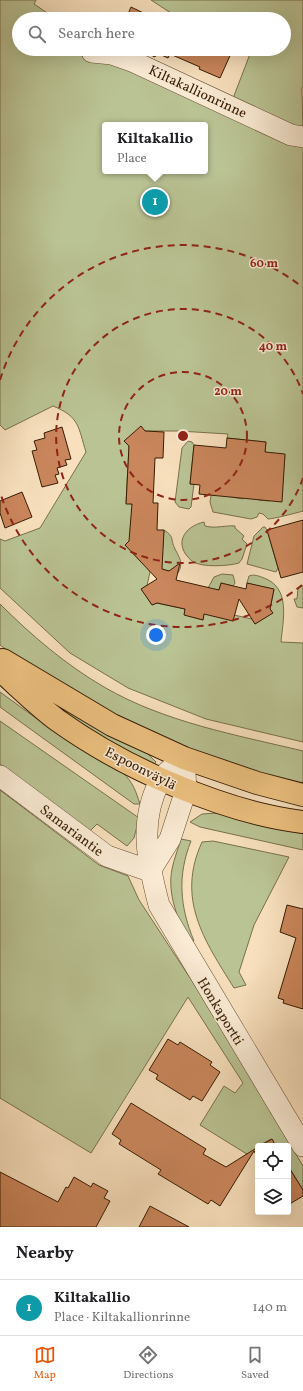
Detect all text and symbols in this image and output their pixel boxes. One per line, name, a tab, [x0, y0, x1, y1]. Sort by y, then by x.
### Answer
search box	[12, 12, 291, 56]
icon: search	[26, 23, 48, 45]
text: Search here	[58, 24, 135, 45]
street label: Kiltakallionrinne	[145, 61, 250, 124]
popup	[102, 122, 208, 174]
text: Kiltakallio	[117, 129, 193, 150]
text: Place	[117, 150, 147, 168]
pin: 1	[142, 187, 168, 217]
text: 60 m	[250, 256, 278, 272]
text: 40 m	[259, 339, 288, 355]
text: 20 m	[214, 384, 242, 400]
centre of rings	[176, 429, 190, 443]
your location	[146, 625, 166, 645]
street label: Espoonväylä	[101, 743, 179, 795]
street label: Samariantie	[35, 801, 107, 862]
street label: Honkaportti	[192, 974, 247, 1049]
map controls	[255, 1143, 291, 1215]
button: locate	[255, 1143, 291, 1179]
button: layers	[255, 1179, 291, 1215]
text: Nearby	[16, 1242, 74, 1265]
text: Kiltakallio	[54, 1288, 130, 1309]
text: 1	[26, 1299, 32, 1317]
text: 140 m	[253, 1299, 287, 1317]
text: Place · Kiltakallionrinne	[54, 1309, 190, 1327]
tab: Map	[34, 1344, 56, 1383]
tab: Directions	[123, 1344, 174, 1383]
tab: Saved	[241, 1344, 269, 1383]

